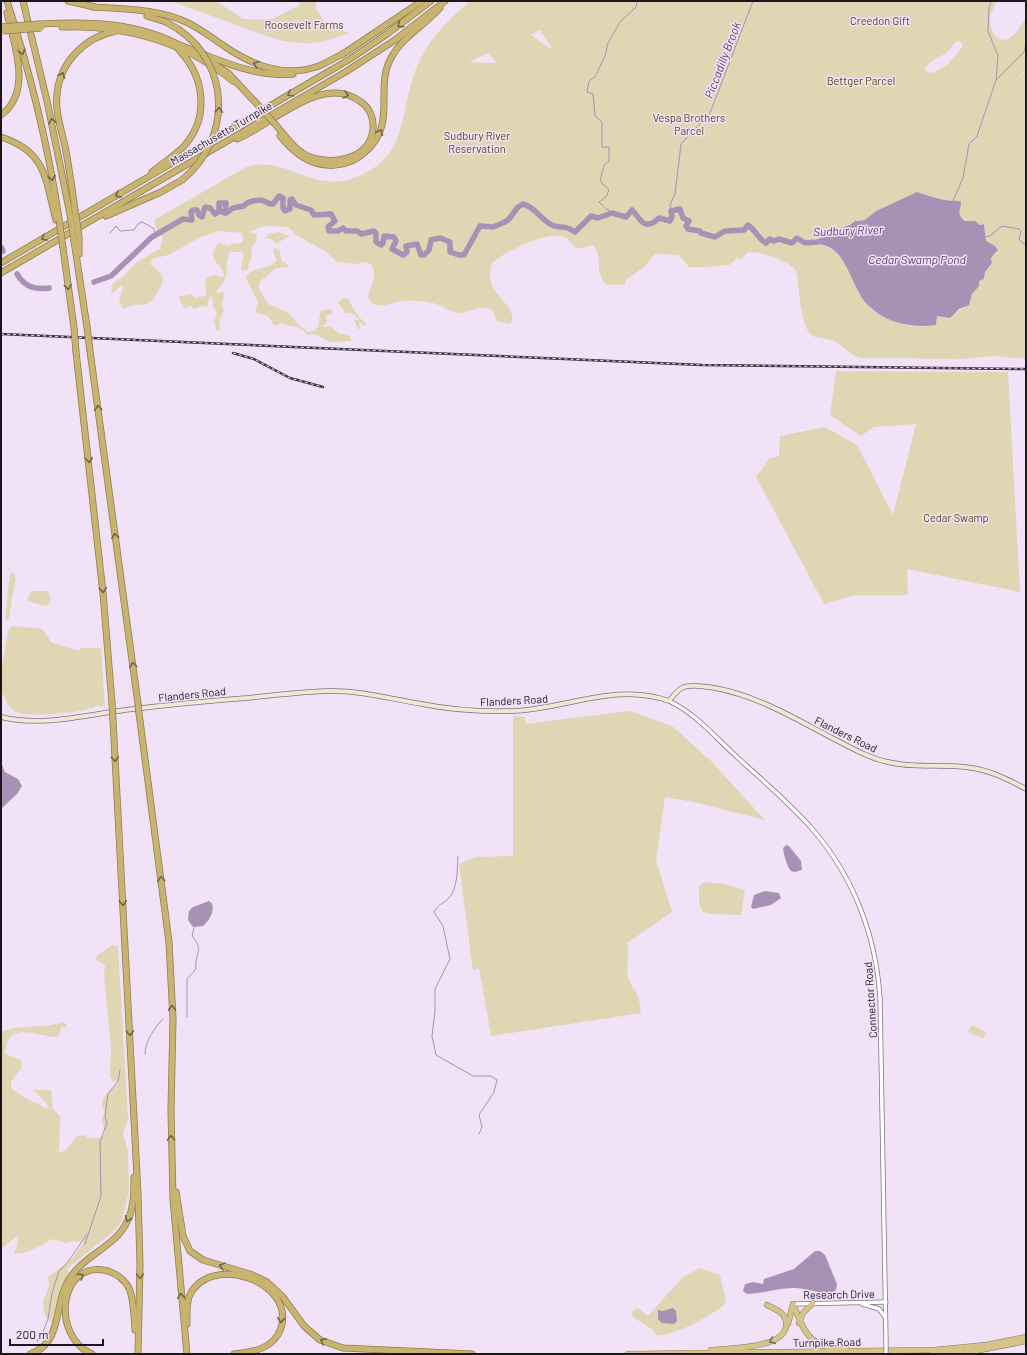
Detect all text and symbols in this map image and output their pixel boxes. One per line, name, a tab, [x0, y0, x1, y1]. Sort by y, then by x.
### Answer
park label: Creedon Gift	[850, 14, 910, 27]
park label: Roosevelt Farms	[264, 18, 344, 31]
one-way arrow	[398, 20, 405, 27]
water label: Piccadilly Brook	[701, 20, 743, 100]
one-way arrow	[17, 48, 26, 55]
one-way arrow	[252, 60, 259, 68]
one-way arrow	[57, 72, 65, 79]
park label: Bettger Parcel	[827, 74, 895, 87]
one-way arrow	[287, 90, 294, 97]
one-way arrow	[343, 91, 350, 99]
street label: Massachusetts Turnpike	[168, 98, 274, 167]
one-way arrow	[214, 107, 223, 113]
park label: Vespa Brothers Parcel	[653, 111, 725, 137]
one-way arrow	[48, 118, 56, 124]
one-way arrow	[375, 129, 383, 136]
park label: Sudbury River Reservation	[444, 129, 510, 155]
one-way arrow	[48, 175, 56, 181]
one-way arrow	[115, 190, 122, 198]
water label: Sudbury River	[813, 222, 884, 238]
one-way arrow	[41, 234, 48, 241]
water label: Cedar Swamp Pond	[868, 252, 967, 266]
one-way arrow	[63, 284, 72, 290]
one-way arrow	[94, 405, 103, 411]
one-way arrow	[84, 457, 93, 463]
park label: Cedar Swamp	[923, 511, 989, 524]
one-way arrow	[111, 533, 120, 539]
one-way arrow	[98, 586, 107, 593]
one-way arrow	[129, 662, 138, 668]
street label: Flanders Road	[158, 684, 226, 704]
street label: Flanders Road	[480, 692, 548, 708]
street label: Flanders Road	[813, 713, 879, 755]
one-way arrow	[110, 756, 119, 762]
one-way arrow	[157, 876, 166, 882]
one-way arrow	[118, 900, 127, 906]
street label: Connector Road	[861, 961, 879, 1039]
one-way arrow	[168, 1005, 177, 1011]
one-way arrow	[126, 1030, 134, 1036]
one-way arrow	[167, 1135, 175, 1141]
one-way arrow	[125, 1216, 133, 1223]
one-way arrow	[219, 1262, 226, 1271]
one-way arrow	[136, 1273, 144, 1279]
one-way arrow	[77, 1274, 84, 1281]
street label: Research Drive	[803, 1287, 875, 1301]
one-way arrow	[177, 1293, 186, 1299]
one-way arrow	[277, 1317, 286, 1323]
scale bar	[10, 1321, 103, 1347]
text: 200 m	[16, 1327, 48, 1341]
street label: Turnpike Road	[793, 1335, 861, 1349]
one-way arrow	[768, 1336, 776, 1344]
one-way arrow	[319, 1338, 327, 1346]

